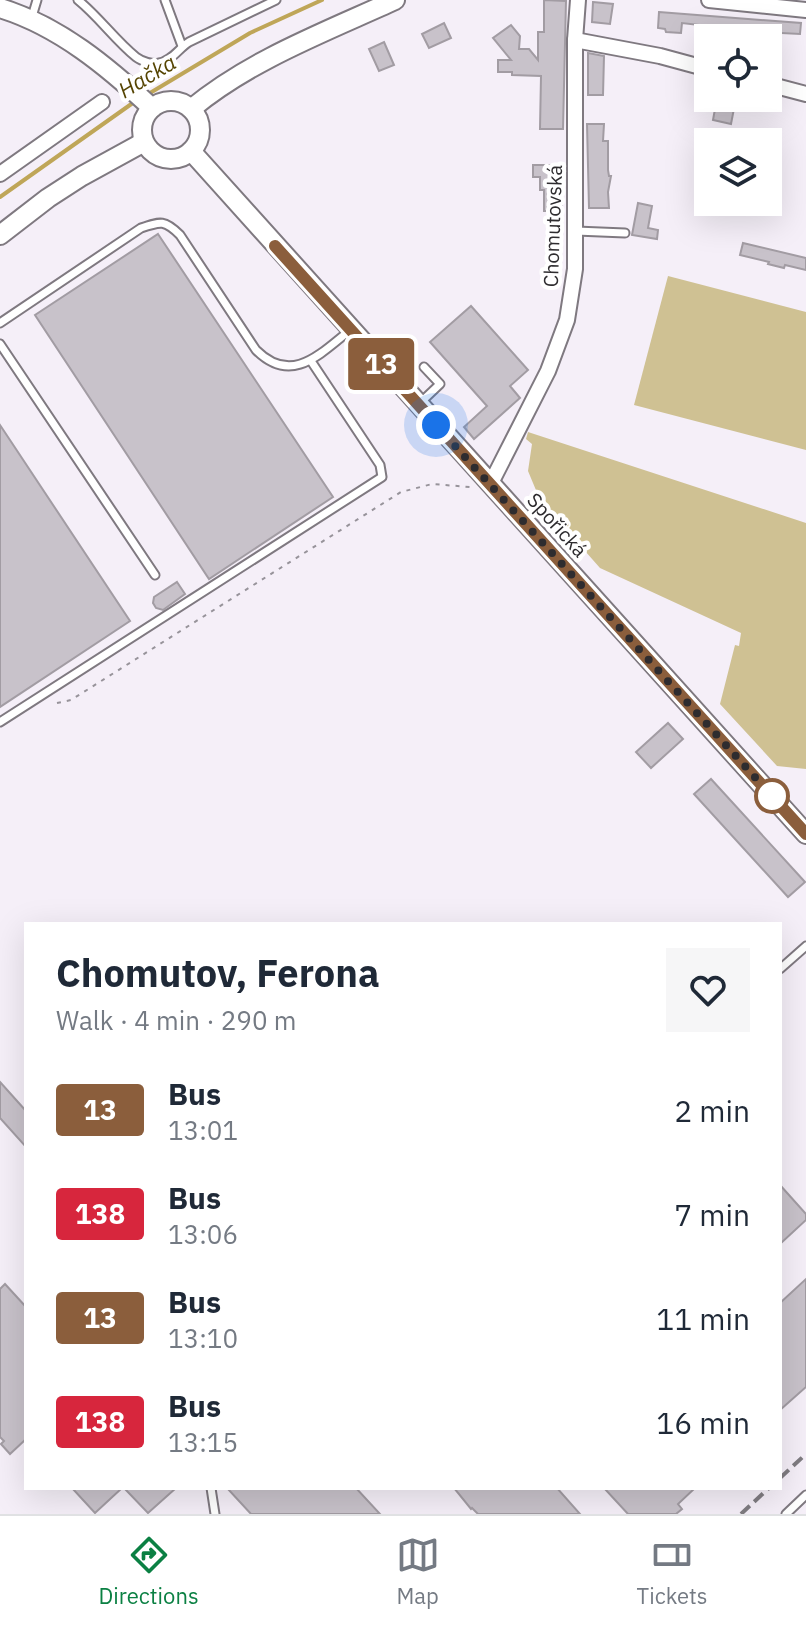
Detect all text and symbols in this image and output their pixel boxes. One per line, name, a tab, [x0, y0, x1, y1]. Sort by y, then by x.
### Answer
map controls	[694, 24, 782, 216]
button: locate	[694, 24, 782, 112]
water label: Hačka	[113, 47, 181, 104]
button: layers	[694, 128, 782, 216]
street label: Chomutovská	[537, 164, 568, 288]
line badge: 13	[345, 338, 417, 390]
text: 13	[364, 345, 398, 382]
your location	[416, 405, 456, 445]
street label: Spořická	[521, 487, 594, 563]
unlabelled marker	[755, 779, 789, 813]
text: Chomutov, Ferona	[56, 948, 380, 997]
button: heart	[666, 948, 750, 1032]
text: Walk · 4 min · 290 m	[56, 1003, 296, 1037]
text: Bus	[168, 1074, 221, 1113]
text: 13	[83, 1091, 117, 1128]
text: 2 min	[674, 1091, 750, 1130]
text: 13:01	[168, 1113, 238, 1147]
text: Bus	[168, 1178, 221, 1217]
text: 138	[75, 1195, 125, 1232]
text: 7 min	[674, 1195, 750, 1234]
text: 13:06	[168, 1217, 238, 1251]
text: Bus	[168, 1282, 221, 1321]
text: 13	[83, 1299, 117, 1336]
text: 11 min	[656, 1299, 750, 1338]
text: 13:10	[168, 1321, 238, 1355]
text: Bus	[168, 1386, 221, 1425]
text: 138	[75, 1403, 125, 1440]
text: 16 min	[656, 1403, 750, 1442]
text: 13:15	[168, 1425, 238, 1459]
tab: Directions	[98, 1533, 199, 1610]
tab: Map	[396, 1533, 440, 1610]
tab: Tickets	[637, 1533, 707, 1610]

